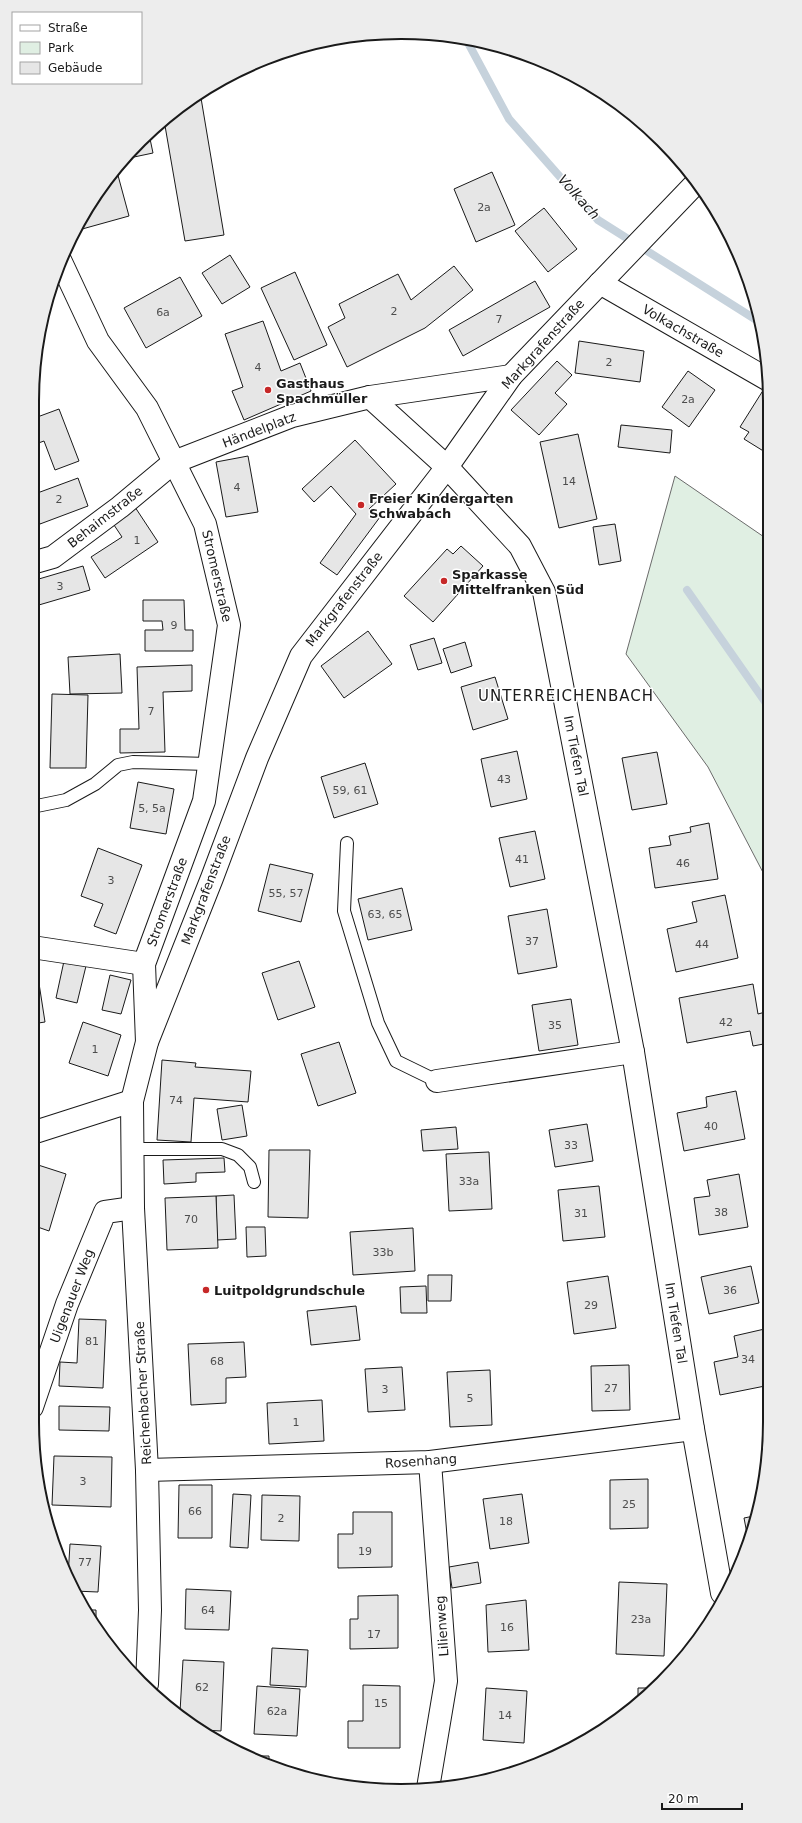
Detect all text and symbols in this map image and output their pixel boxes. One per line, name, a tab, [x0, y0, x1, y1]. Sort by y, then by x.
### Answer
legend	[12, 12, 142, 84]
text: Straße	[48, 21, 88, 35]
text: Park	[48, 41, 74, 55]
text: Gebäude	[48, 61, 102, 75]
water label: Volkach	[555, 171, 603, 223]
house number: 2a	[477, 201, 491, 214]
street label: Markgrafenstraße	[499, 296, 587, 392]
street label: Volkachstraße	[640, 302, 726, 360]
house number: 2	[391, 305, 398, 318]
house number: 6a	[156, 306, 170, 319]
house number: 7	[496, 313, 503, 326]
house number: 2	[606, 356, 613, 369]
house number: 4	[255, 361, 262, 374]
place label: Gasthaus Spachmüller	[276, 376, 368, 406]
marker: Gasthaus Spachmüller	[263, 385, 273, 395]
house number: 2a	[681, 393, 695, 406]
street label: Händelplatz	[220, 409, 298, 451]
house number: 14	[562, 475, 576, 488]
house number: 4	[234, 481, 241, 494]
street label: Behaimstraße	[65, 483, 145, 551]
place label: Freier Kindergarten Schwabach	[369, 491, 514, 521]
house number: 2	[56, 493, 63, 506]
marker: Freier Kindergarten Schwabach	[356, 500, 366, 510]
street label: Stromerstraße	[199, 529, 235, 623]
house number: 1	[134, 534, 141, 547]
street label: Markgrafenstraße	[302, 549, 386, 649]
place label: Sparkasse Mittelfranken Süd	[452, 567, 584, 597]
marker: Sparkasse Mittelfranken Süd	[439, 576, 449, 586]
house number: 3	[57, 580, 64, 593]
house number: 9	[171, 619, 178, 632]
district label: UNTERREICHENBACH	[478, 687, 654, 705]
house number: 7	[148, 705, 155, 718]
street label: Im Tiefen Tal	[561, 714, 591, 798]
house number: 43	[497, 773, 511, 786]
house number: 59, 61	[333, 784, 368, 797]
house number: 5, 5a	[138, 802, 166, 815]
street label: Markgrafenstraße	[178, 833, 234, 947]
house number: 41	[515, 853, 529, 866]
street label: Stromerstraße	[144, 855, 190, 949]
house number: 46	[676, 857, 690, 870]
house number: 3	[108, 874, 115, 887]
house number: 55, 57	[269, 887, 304, 900]
house number: 63, 65	[368, 908, 403, 921]
house number: 37	[525, 935, 539, 948]
house number: 44	[695, 938, 709, 951]
house number: 42	[719, 1016, 733, 1029]
house number: 35	[548, 1019, 562, 1032]
house number: 1	[92, 1043, 99, 1056]
house number: 74	[169, 1094, 183, 1107]
house number: 40	[704, 1120, 718, 1133]
house number: 33	[564, 1139, 578, 1152]
house number: 33a	[459, 1175, 479, 1188]
house number: 38	[714, 1206, 728, 1219]
house number: 31	[574, 1207, 588, 1220]
house number: 70	[184, 1213, 198, 1226]
house number: 33b	[373, 1246, 394, 1259]
street label: Uigenauer Weg	[47, 1247, 97, 1345]
street label: Im Tiefen Tal	[662, 1281, 690, 1365]
place label: Luitpoldgrundschule	[214, 1283, 365, 1298]
house number: 36	[723, 1284, 737, 1297]
marker: Luitpoldgrundschule	[201, 1285, 211, 1295]
house number: 29	[584, 1299, 598, 1312]
street label: Reichenbacher Straße	[132, 1321, 154, 1465]
house number: 81	[85, 1335, 99, 1348]
house number: 34	[741, 1353, 755, 1366]
house number: 68	[210, 1355, 224, 1368]
house number: 27	[604, 1382, 618, 1395]
house number: 3	[382, 1383, 389, 1396]
house number: 5	[467, 1392, 474, 1405]
house number: 1	[293, 1416, 300, 1429]
street label: Rosenhang	[385, 1451, 457, 1471]
house number: 3	[80, 1475, 87, 1488]
house number: 25	[622, 1498, 636, 1511]
house number: 66	[188, 1505, 202, 1518]
house number: 2	[278, 1512, 285, 1525]
house number: 18	[499, 1515, 513, 1528]
house number: 19	[358, 1545, 372, 1558]
house number: 77	[78, 1556, 92, 1569]
street label: Lilienweg	[432, 1595, 452, 1657]
house number: 64	[201, 1604, 215, 1617]
house number: 23a	[631, 1613, 651, 1626]
house number: 16	[500, 1621, 514, 1634]
house number: 17	[367, 1628, 381, 1641]
house number: 62	[195, 1681, 209, 1694]
house number: 15	[374, 1697, 388, 1710]
house number: 62a	[267, 1705, 287, 1718]
house number: 14	[498, 1709, 512, 1722]
scale bar	[662, 1785, 742, 1811]
text: 20 m	[668, 1792, 699, 1806]

